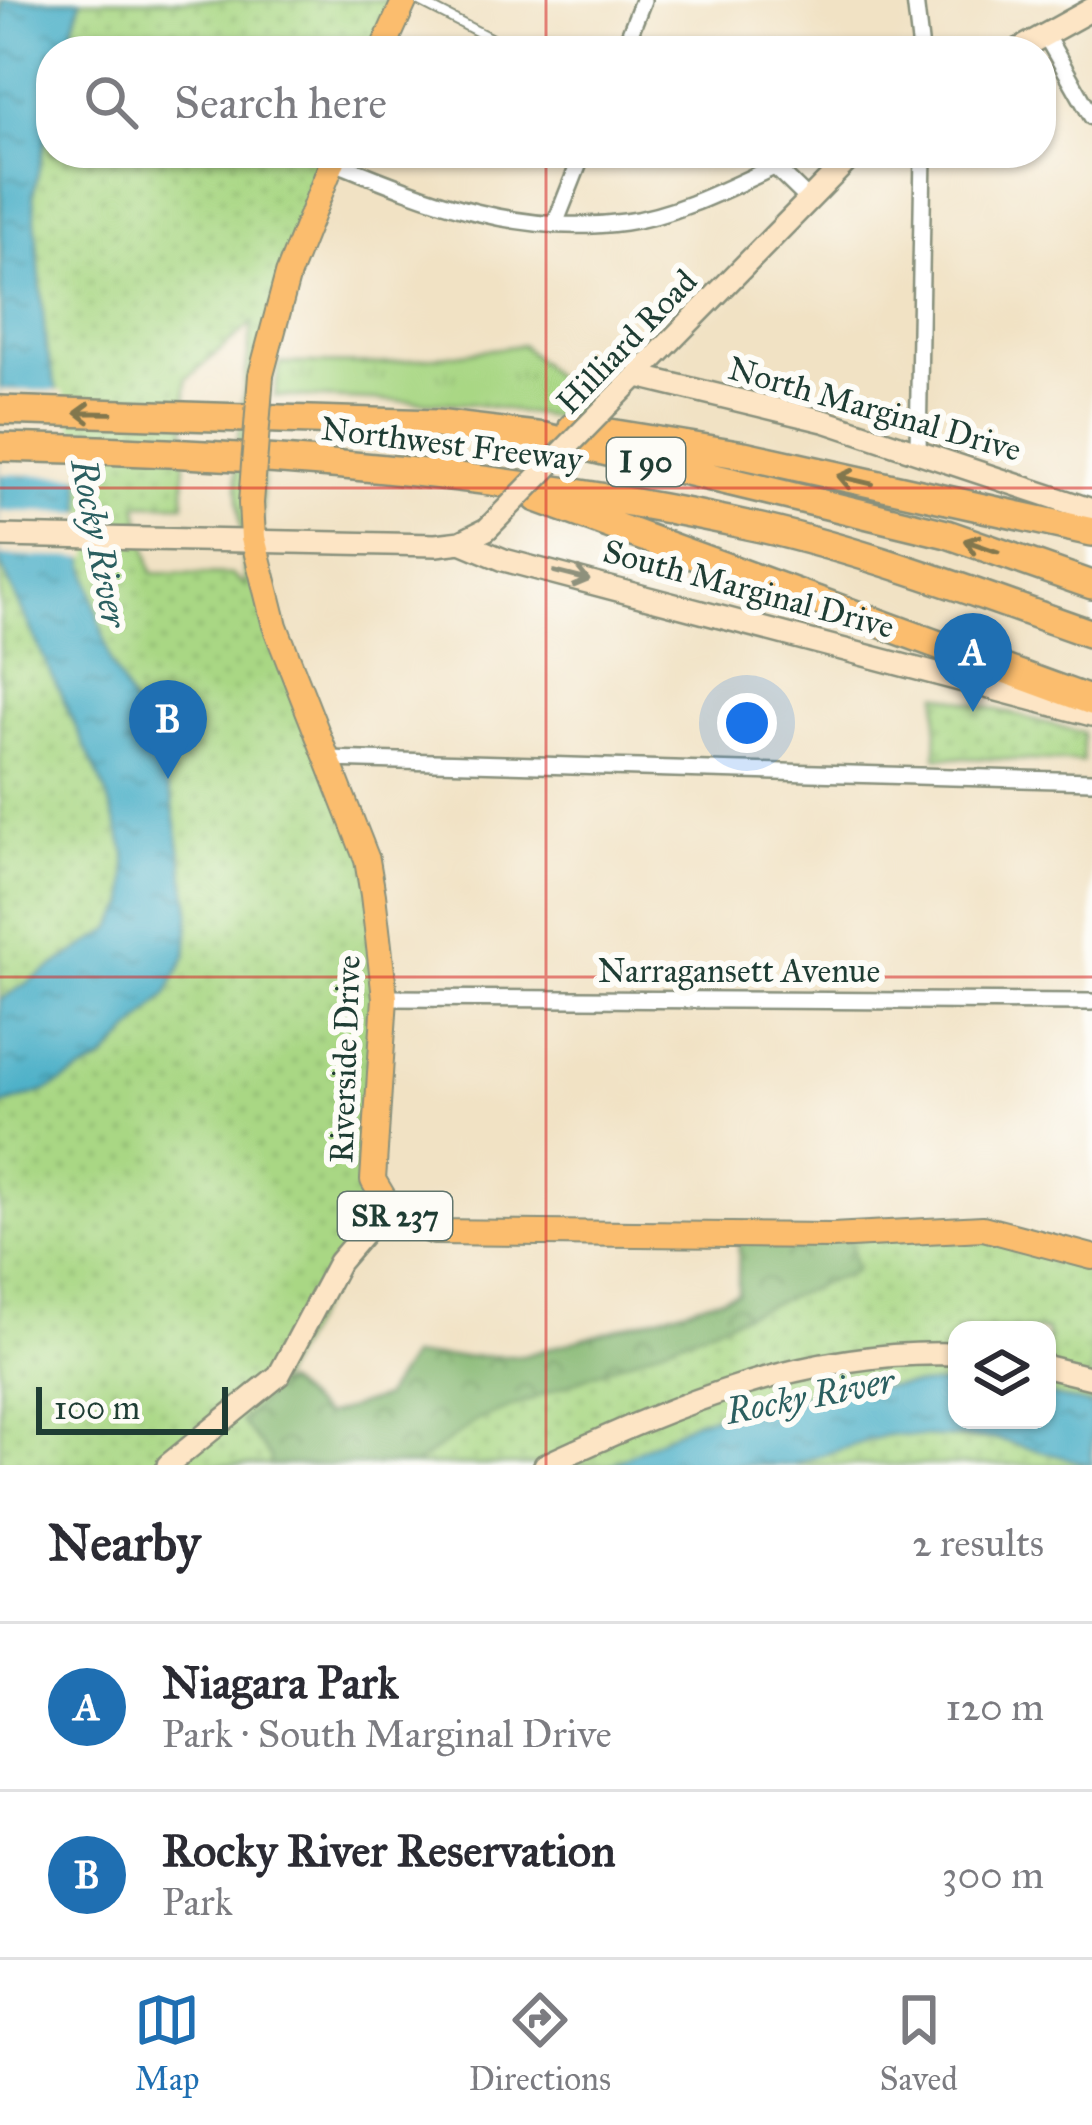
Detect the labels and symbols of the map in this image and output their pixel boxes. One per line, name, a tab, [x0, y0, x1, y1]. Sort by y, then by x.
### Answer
street label: Hilliard Road	[548, 261, 706, 422]
street label: North Marginal Drive	[724, 348, 1026, 470]
one-way arrow	[74, 401, 113, 424]
street label: Northwest Freeway	[319, 408, 585, 480]
road number: I 90	[607, 438, 685, 486]
water label: Rocky River	[61, 453, 137, 633]
one-way arrow	[836, 468, 874, 490]
street label: South Marginal Drive	[599, 531, 899, 647]
one-way arrow	[964, 534, 1001, 555]
one-way arrow	[552, 566, 590, 588]
pin: A	[934, 613, 1012, 712]
pin: B	[129, 680, 207, 779]
your location	[717, 693, 777, 753]
street label: Narragansett Avenue	[598, 951, 880, 991]
street label: Riverside Drive	[321, 954, 369, 1164]
road number: SR 237	[338, 1192, 452, 1240]
water label: Rocky River	[720, 1358, 900, 1434]
scale bar	[36, 1381, 228, 1434]

